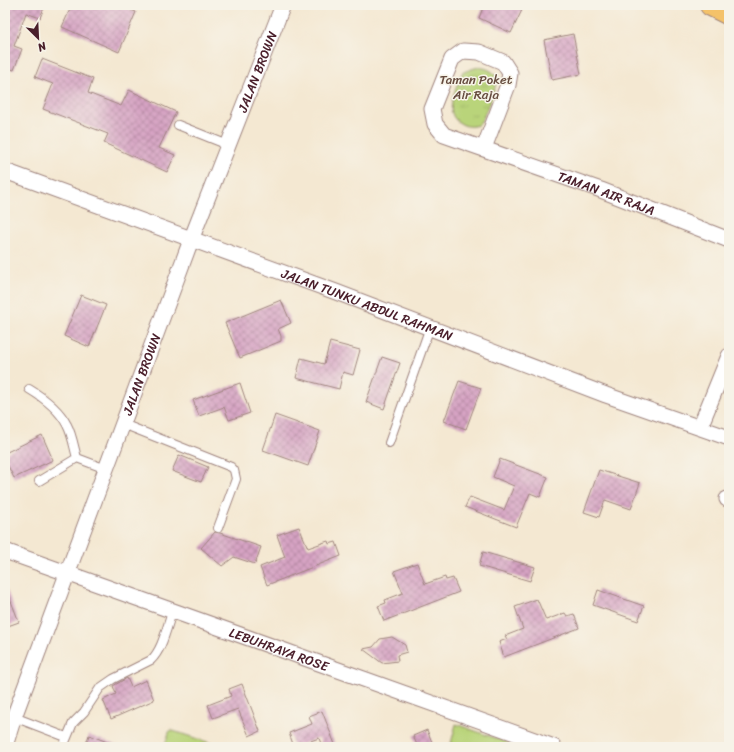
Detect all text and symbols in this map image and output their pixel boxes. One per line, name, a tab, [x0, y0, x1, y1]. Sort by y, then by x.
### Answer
north arrow	[18, 18, 58, 58]
street label: JALAN BROWN	[230, 28, 283, 117]
text: N	[34, 36, 50, 57]
park label: Taman Poket Air Raja	[440, 68, 513, 106]
street label: TAMAN AIR RAJA	[555, 164, 658, 221]
street label: JALAN TUNKU ABDUL RAHMAN	[277, 261, 456, 347]
street label: JALAN BROWN	[115, 330, 167, 419]
street label: LEBUHRAYA ROSE	[226, 620, 333, 677]

